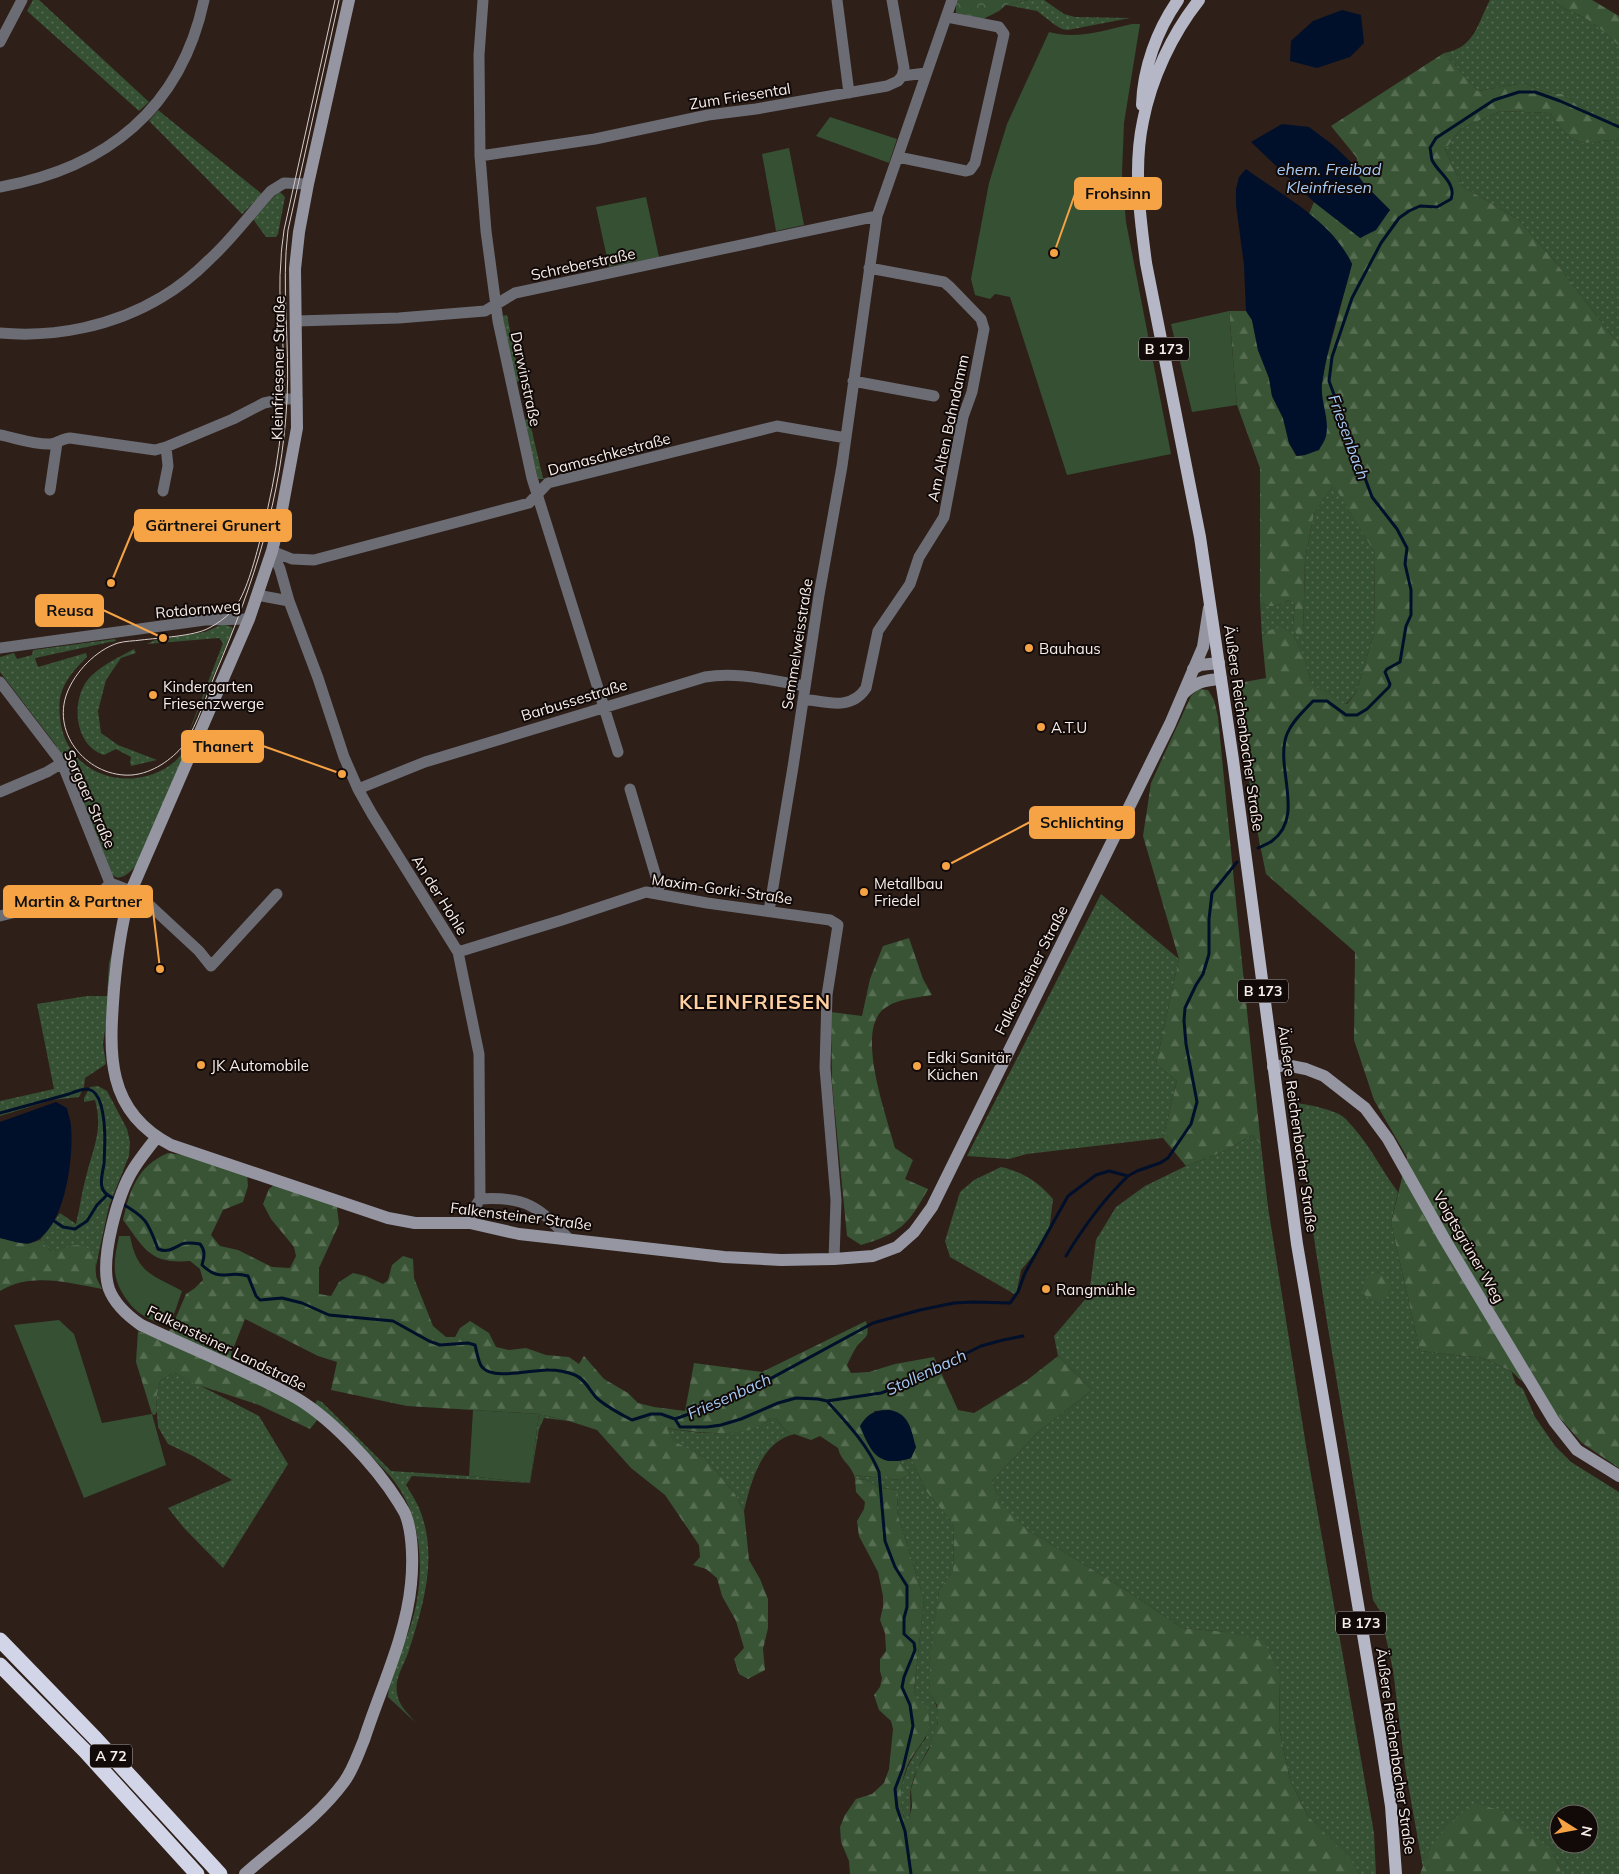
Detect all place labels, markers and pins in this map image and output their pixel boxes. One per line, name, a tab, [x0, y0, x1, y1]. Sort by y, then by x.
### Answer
callout: Frohsinn	[1075, 178, 1161, 209]
callout: Gärtnerei Grunert	[135, 510, 291, 541]
callout: Reusa	[36, 595, 103, 626]
place label: Bauhaus	[1039, 639, 1101, 658]
marker: Bauhaus	[1023, 642, 1035, 654]
place label: Kindergarten Friesenzwerge	[163, 677, 264, 713]
marker: Kindergarten Friesenzwerge	[147, 689, 159, 701]
place label: A.T.U	[1051, 718, 1087, 737]
marker: A.T.U	[1035, 721, 1047, 733]
callout: Thanert	[182, 731, 263, 762]
callout: Schlichting	[1030, 807, 1134, 838]
place label: Metallbau Friedel	[874, 874, 943, 910]
callout: Martin & Partner	[4, 886, 152, 917]
marker: Metallbau Friedel	[858, 886, 870, 898]
place label: Edki Sanitär Küchen	[927, 1048, 1011, 1084]
place label: JK Automobile	[211, 1056, 309, 1075]
marker: JK Automobile	[195, 1059, 207, 1071]
marker: Edki Sanitär Küchen	[911, 1060, 923, 1072]
place label: Rangmühle	[1056, 1280, 1136, 1299]
marker: Rangmühle	[1040, 1283, 1052, 1295]

